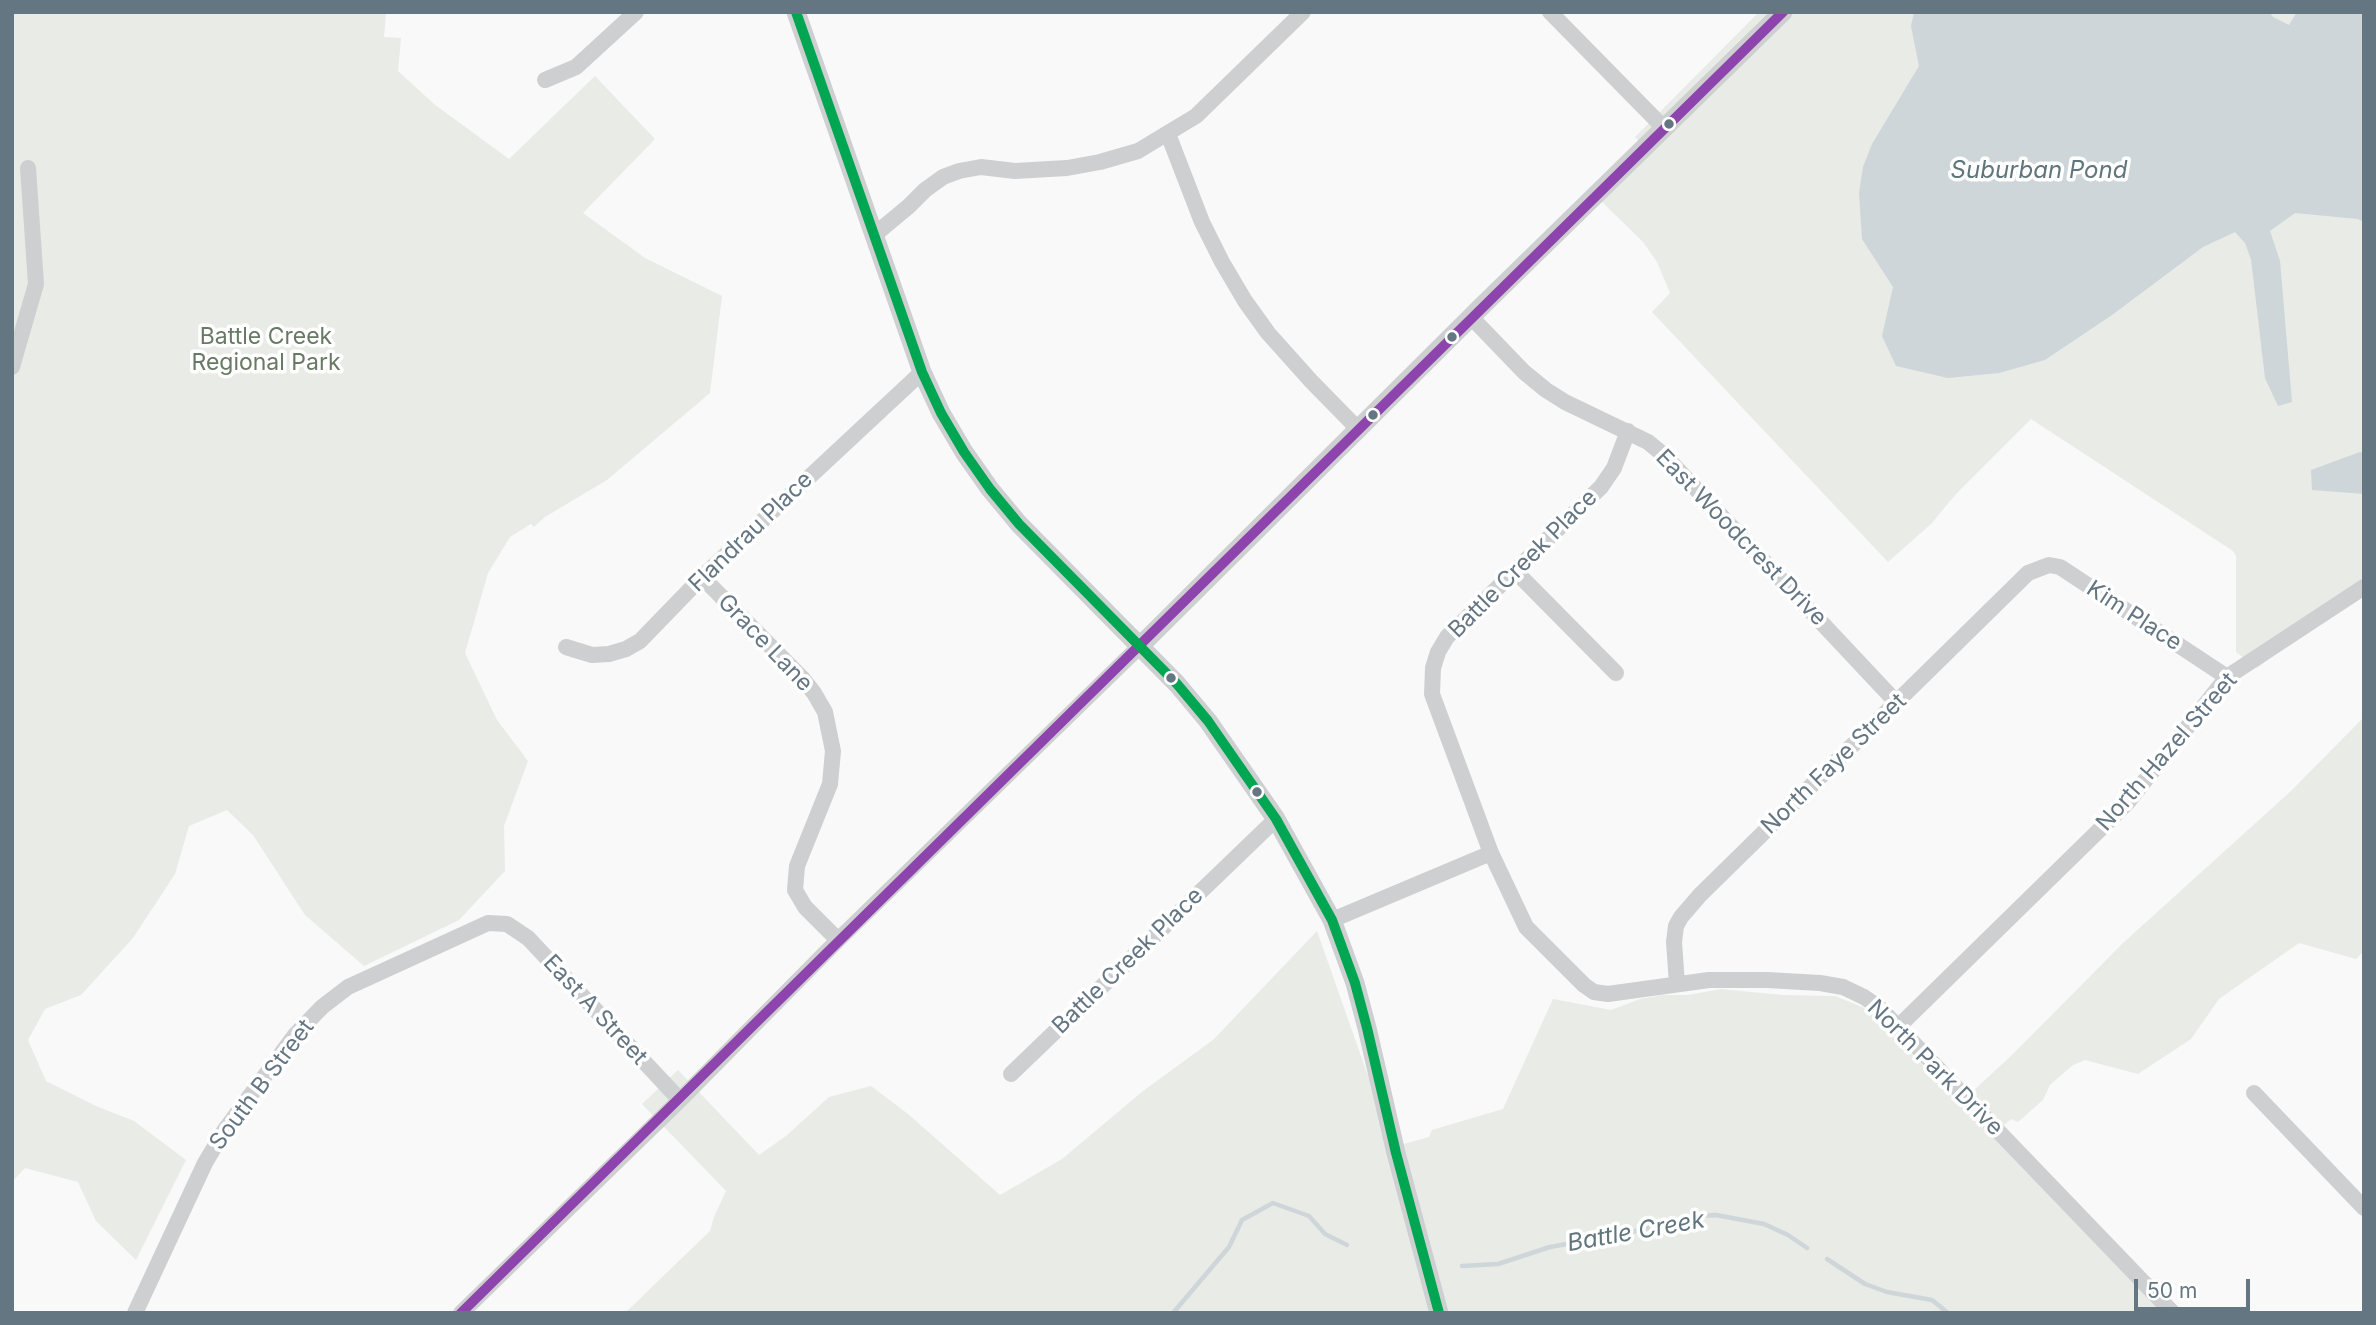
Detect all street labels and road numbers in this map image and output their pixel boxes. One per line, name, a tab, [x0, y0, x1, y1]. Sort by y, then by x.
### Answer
street label: East Woodcrest Drive	[1650, 444, 1832, 632]
street label: Flandrau Place	[683, 466, 819, 598]
street label: Battle Creek Place	[1443, 484, 1603, 644]
street label: Kim Place	[2081, 575, 2187, 657]
street label: Grace Lane	[712, 589, 818, 697]
street label: North Hazel Street	[2091, 667, 2243, 837]
street label: North Faye Street	[1756, 688, 1912, 840]
street label: Battle Creek Place	[1047, 882, 1209, 1040]
street label: East A Street	[537, 949, 653, 1071]
street label: North Park Drive	[1861, 994, 2009, 1142]
street label: South B Street	[204, 1014, 320, 1156]

